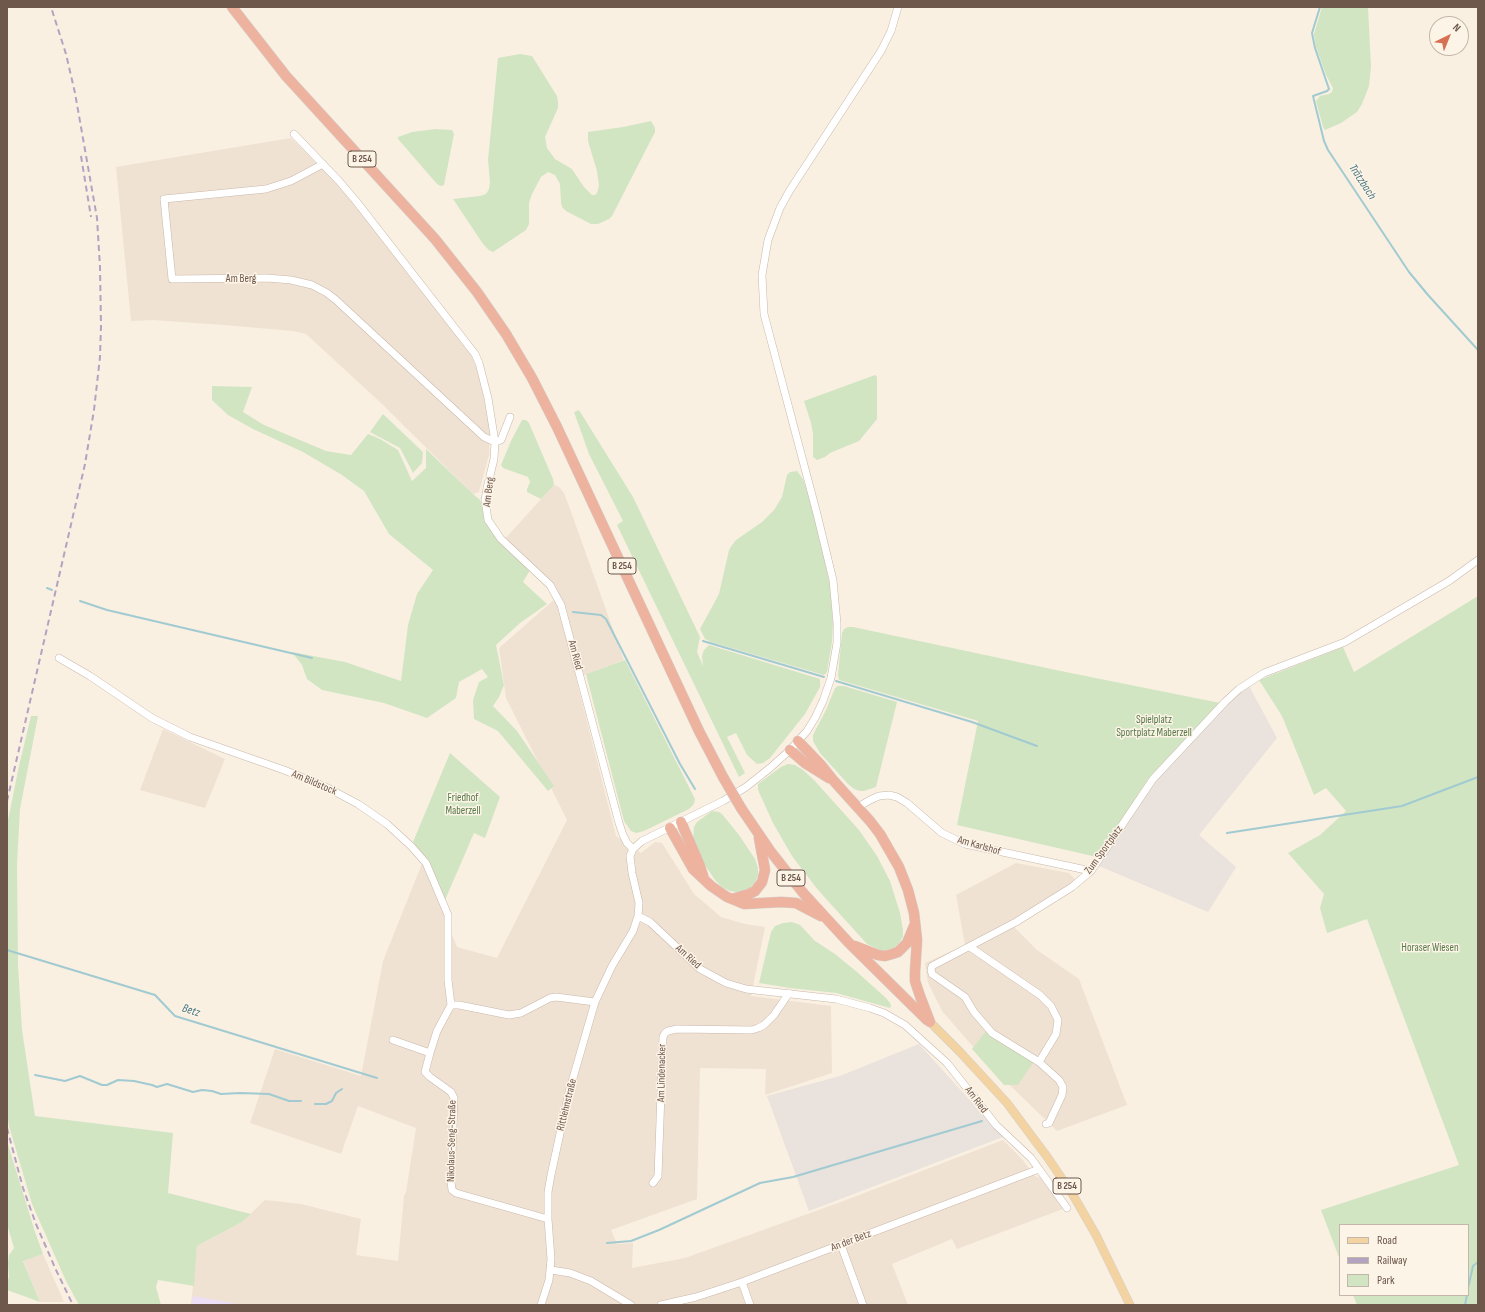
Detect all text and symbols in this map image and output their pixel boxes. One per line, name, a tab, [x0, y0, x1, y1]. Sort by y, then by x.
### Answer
north arrow	[1429, 16, 1469, 56]
text: N	[1450, 21, 1463, 34]
road number: B 254	[348, 151, 376, 167]
water label: Trätzbach	[1345, 162, 1379, 202]
street label: Am Berg	[226, 272, 256, 286]
street label: Am Berg	[481, 476, 497, 508]
road number: B 254	[608, 558, 636, 574]
street label: Am Ried	[565, 639, 585, 671]
park label: Spielplatz Sportplatz Maberzell	[1116, 713, 1192, 739]
street label: Am Bildstock	[289, 768, 339, 798]
park label: Friedhof Maberzell	[445, 791, 481, 817]
street label: Zum Sportplatz	[1082, 823, 1126, 877]
street label: Am Karlshof	[956, 834, 1002, 858]
road number: B 254	[777, 870, 805, 886]
park label: Horaser Wiesen	[1401, 941, 1459, 955]
street label: Am Ried	[672, 942, 704, 972]
water label: Betz	[180, 1001, 202, 1021]
street label: Am Lindenacker	[655, 1044, 669, 1102]
street label: Rittlehnstraße	[554, 1078, 580, 1132]
street label: Am Ried	[962, 1084, 990, 1116]
street label: Nikolaus-Seng-Straße	[445, 1100, 459, 1182]
road number: B 254	[1053, 1178, 1081, 1194]
legend	[1339, 1224, 1469, 1296]
street label: An der Betz	[829, 1227, 873, 1255]
text: Road	[1377, 1233, 1397, 1248]
text: Railway	[1377, 1253, 1407, 1268]
text: Park	[1377, 1273, 1395, 1288]

